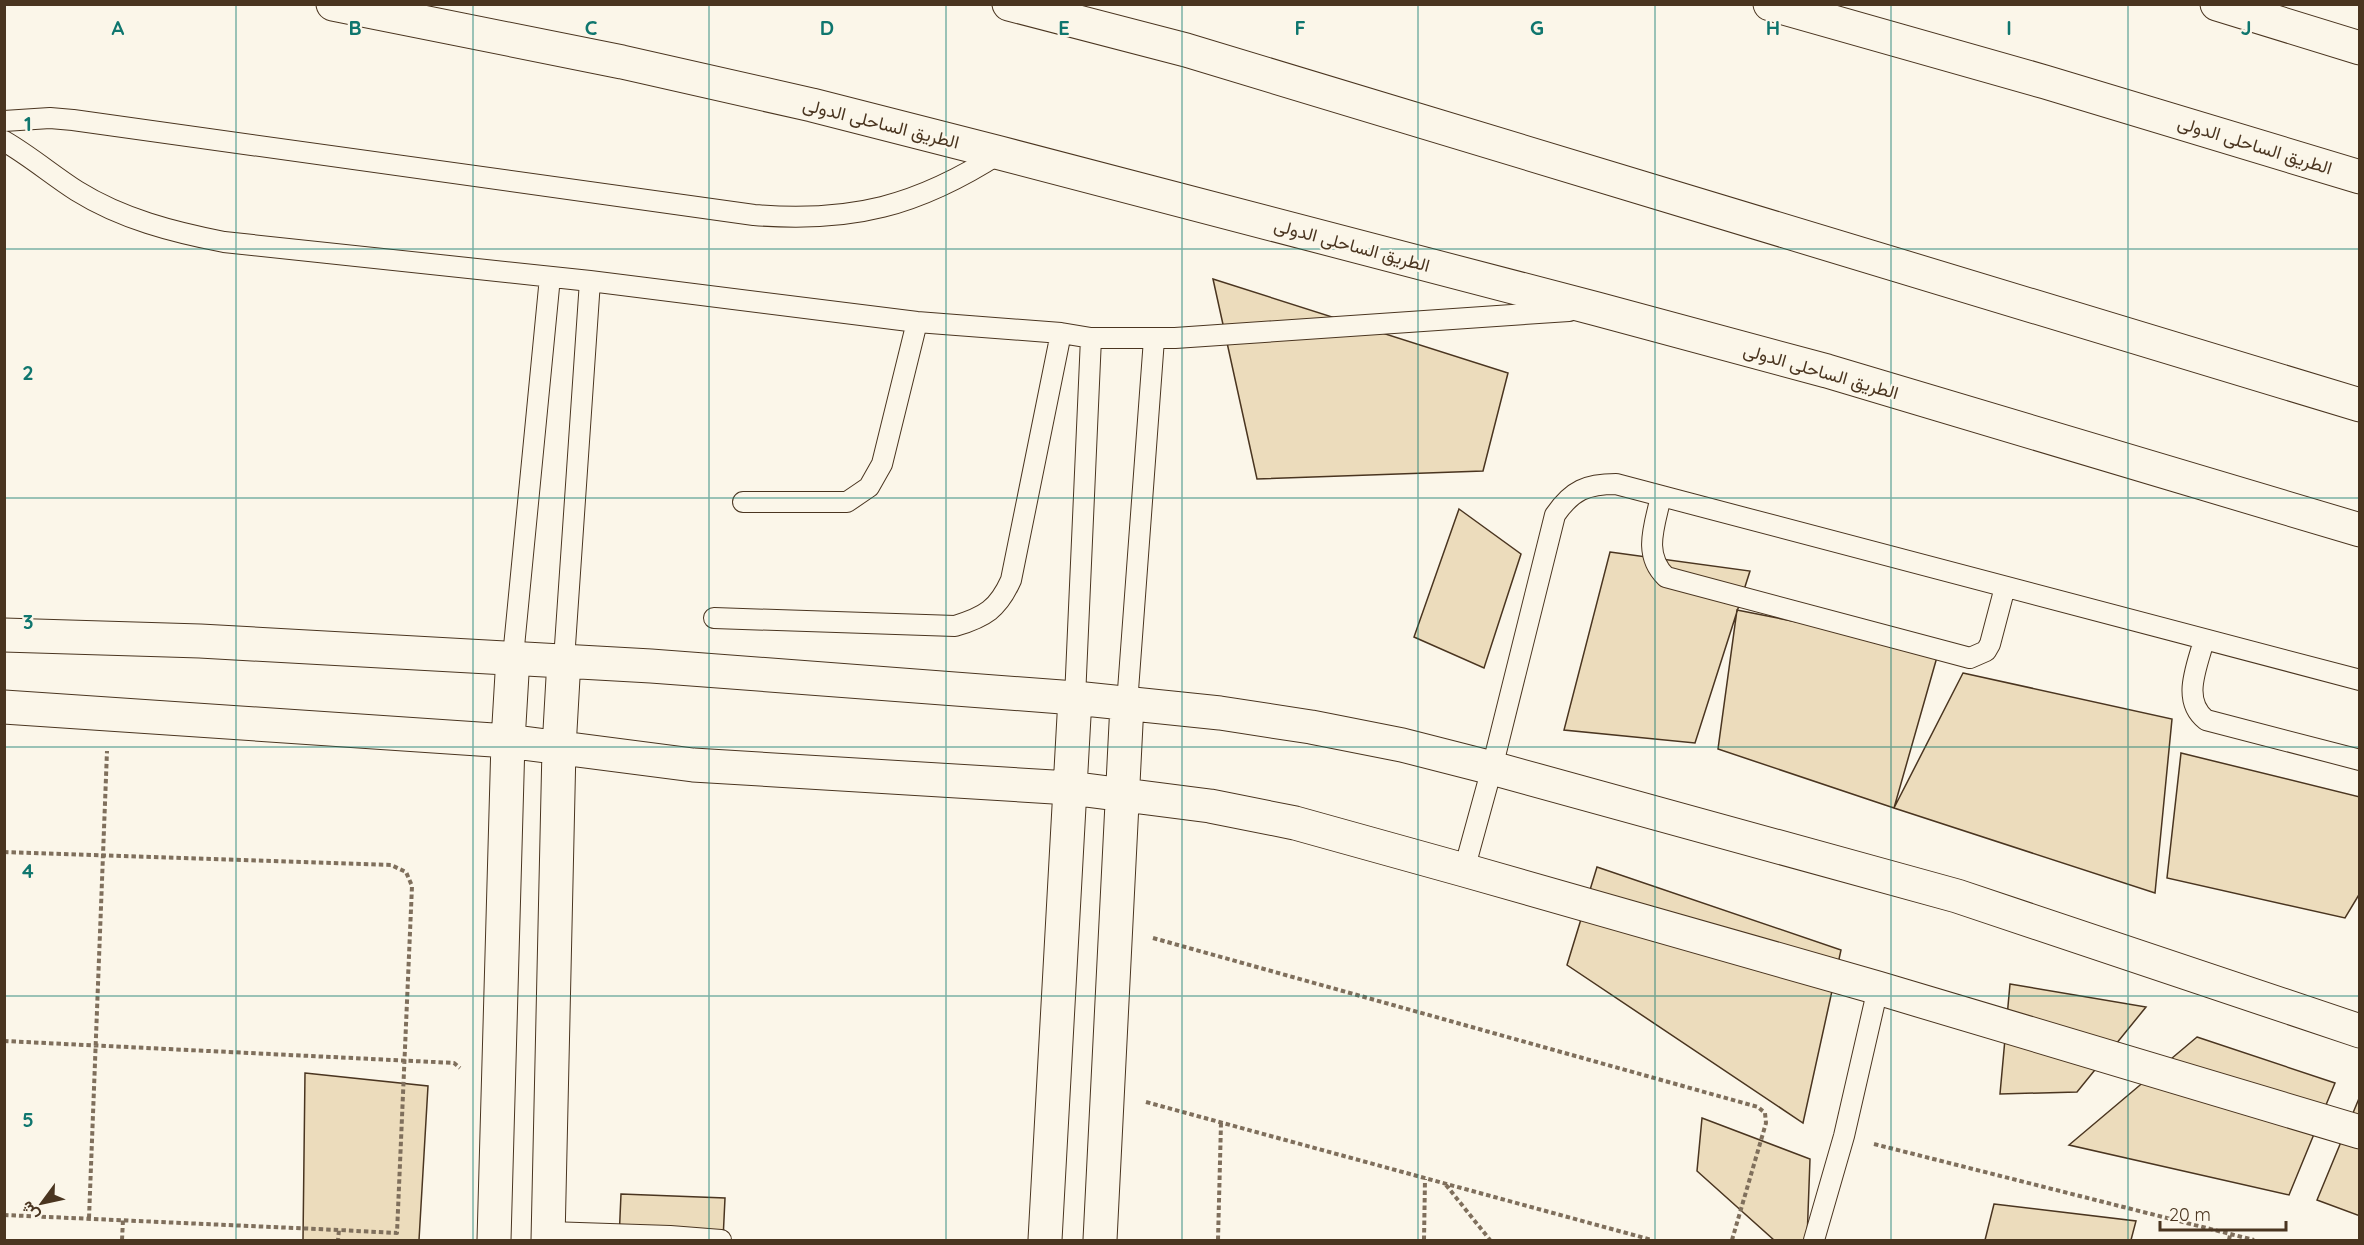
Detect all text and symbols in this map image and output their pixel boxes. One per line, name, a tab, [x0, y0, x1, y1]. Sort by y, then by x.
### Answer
text: A	[112, 15, 125, 40]
text: B	[348, 15, 362, 40]
text: C	[585, 15, 598, 40]
text: D	[820, 15, 834, 40]
text: E	[1058, 15, 1070, 40]
text: F	[1294, 15, 1306, 40]
text: G	[1530, 15, 1544, 40]
text: H	[1766, 15, 1780, 40]
text: I	[2006, 15, 2012, 40]
text: J	[2240, 15, 2252, 40]
street label: الطريق الساحلى الدولى	[800, 92, 962, 154]
text: 1	[24, 111, 32, 136]
street label: الطريق الساحلى الدولى	[2175, 111, 2335, 179]
street label: الطريق الساحلى الدولى	[1272, 213, 1432, 277]
street label: الطريق الساحلى الدولى	[1741, 338, 1901, 404]
text: 2	[22, 360, 34, 385]
text: 3	[23, 609, 33, 634]
text: 4	[22, 858, 34, 883]
text: 5	[22, 1107, 34, 1132]
north arrow	[12, 1173, 72, 1233]
scale bar	[2160, 1194, 2286, 1232]
text: ش	[16, 1198, 43, 1225]
text: 20 m	[2169, 1203, 2211, 1226]

